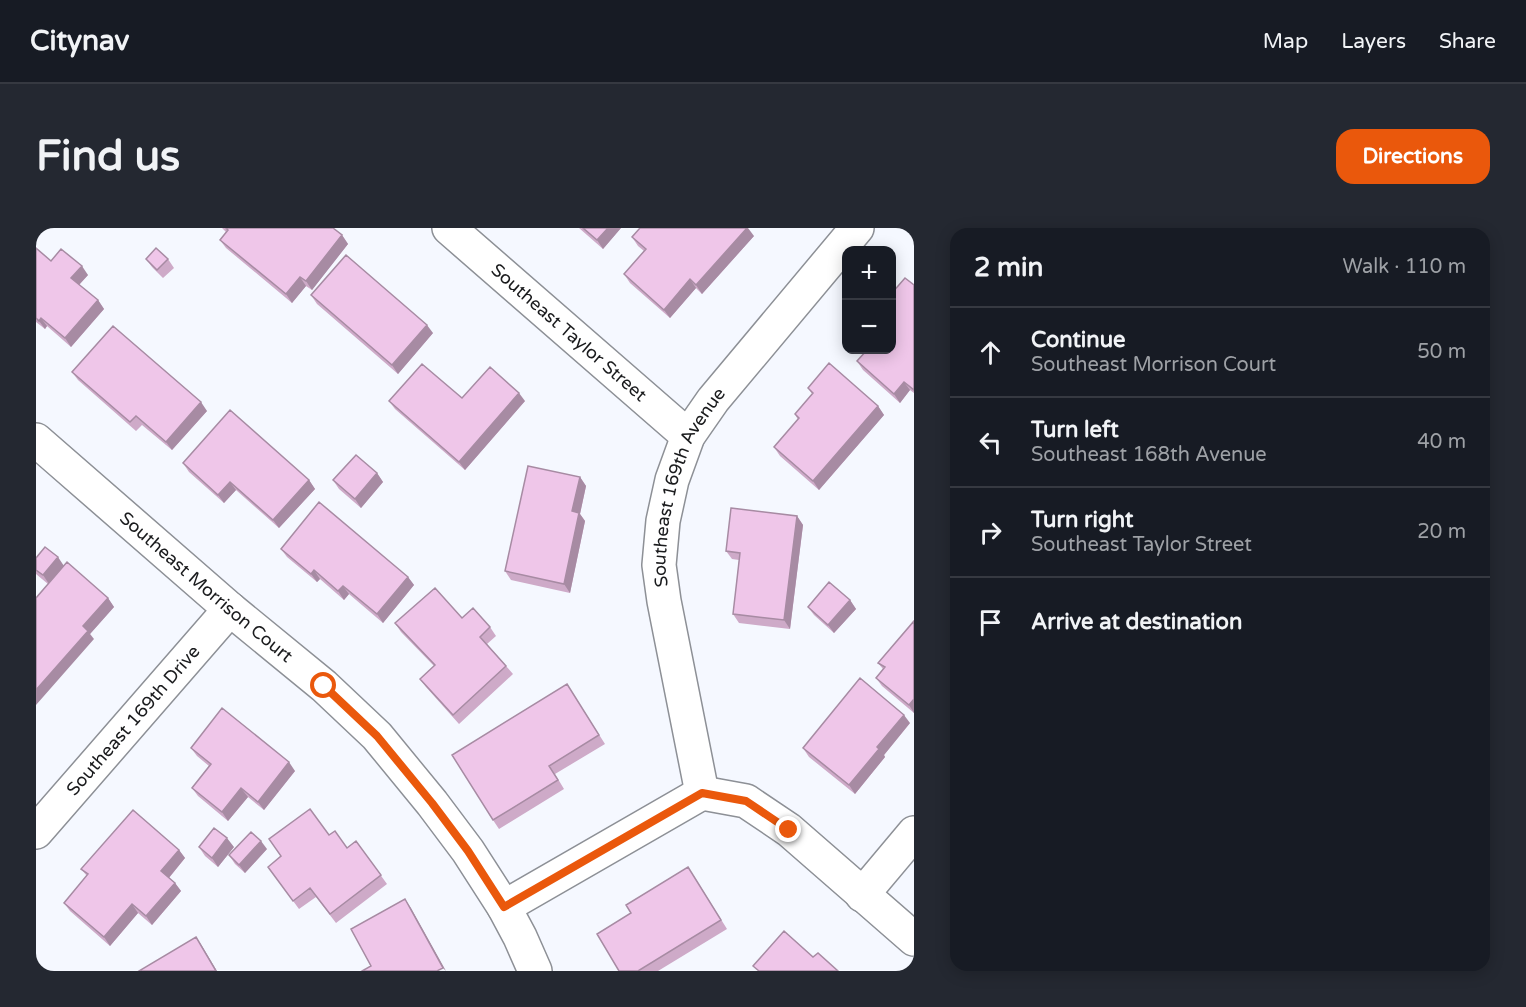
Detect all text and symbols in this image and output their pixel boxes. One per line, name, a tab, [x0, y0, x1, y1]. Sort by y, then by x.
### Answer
text: Citynav	[30, 24, 129, 58]
text: Map	[1263, 29, 1308, 54]
text: Layers	[1341, 29, 1406, 54]
text: Share	[1439, 29, 1496, 54]
button: Directions	[1336, 129, 1490, 184]
text: Find us	[36, 131, 180, 182]
map controls	[842, 246, 896, 354]
button: +	[842, 246, 896, 300]
text: 2 min	[974, 252, 1043, 283]
text: Walk · 110 m	[1343, 255, 1466, 279]
street label: Southeast Taylor Street	[487, 259, 651, 406]
button: −	[842, 300, 896, 354]
text: Continue	[1031, 327, 1126, 353]
icon: ahead	[974, 336, 1007, 369]
text: 50 m	[1417, 340, 1466, 364]
text: Southeast Morrison Court	[1031, 353, 1276, 377]
street label: Southeast 169th Avenue	[648, 383, 730, 589]
text: Turn left	[1031, 417, 1119, 443]
icon: left	[974, 426, 1007, 459]
text: 40 m	[1417, 430, 1466, 454]
text: Southeast 168th Avenue	[1031, 443, 1267, 467]
street label: Southeast Morrison Court	[115, 507, 298, 667]
text: Turn right	[1031, 507, 1133, 533]
icon: right	[974, 516, 1007, 549]
text: 20 m	[1417, 520, 1466, 544]
text: Southeast Taylor Street	[1031, 533, 1252, 557]
icon: arrive	[974, 606, 1007, 639]
text: Arrive at destination	[1031, 609, 1242, 635]
street label: Southeast 169th Drive	[62, 641, 205, 800]
route start	[310, 672, 336, 698]
route end	[775, 816, 801, 842]

